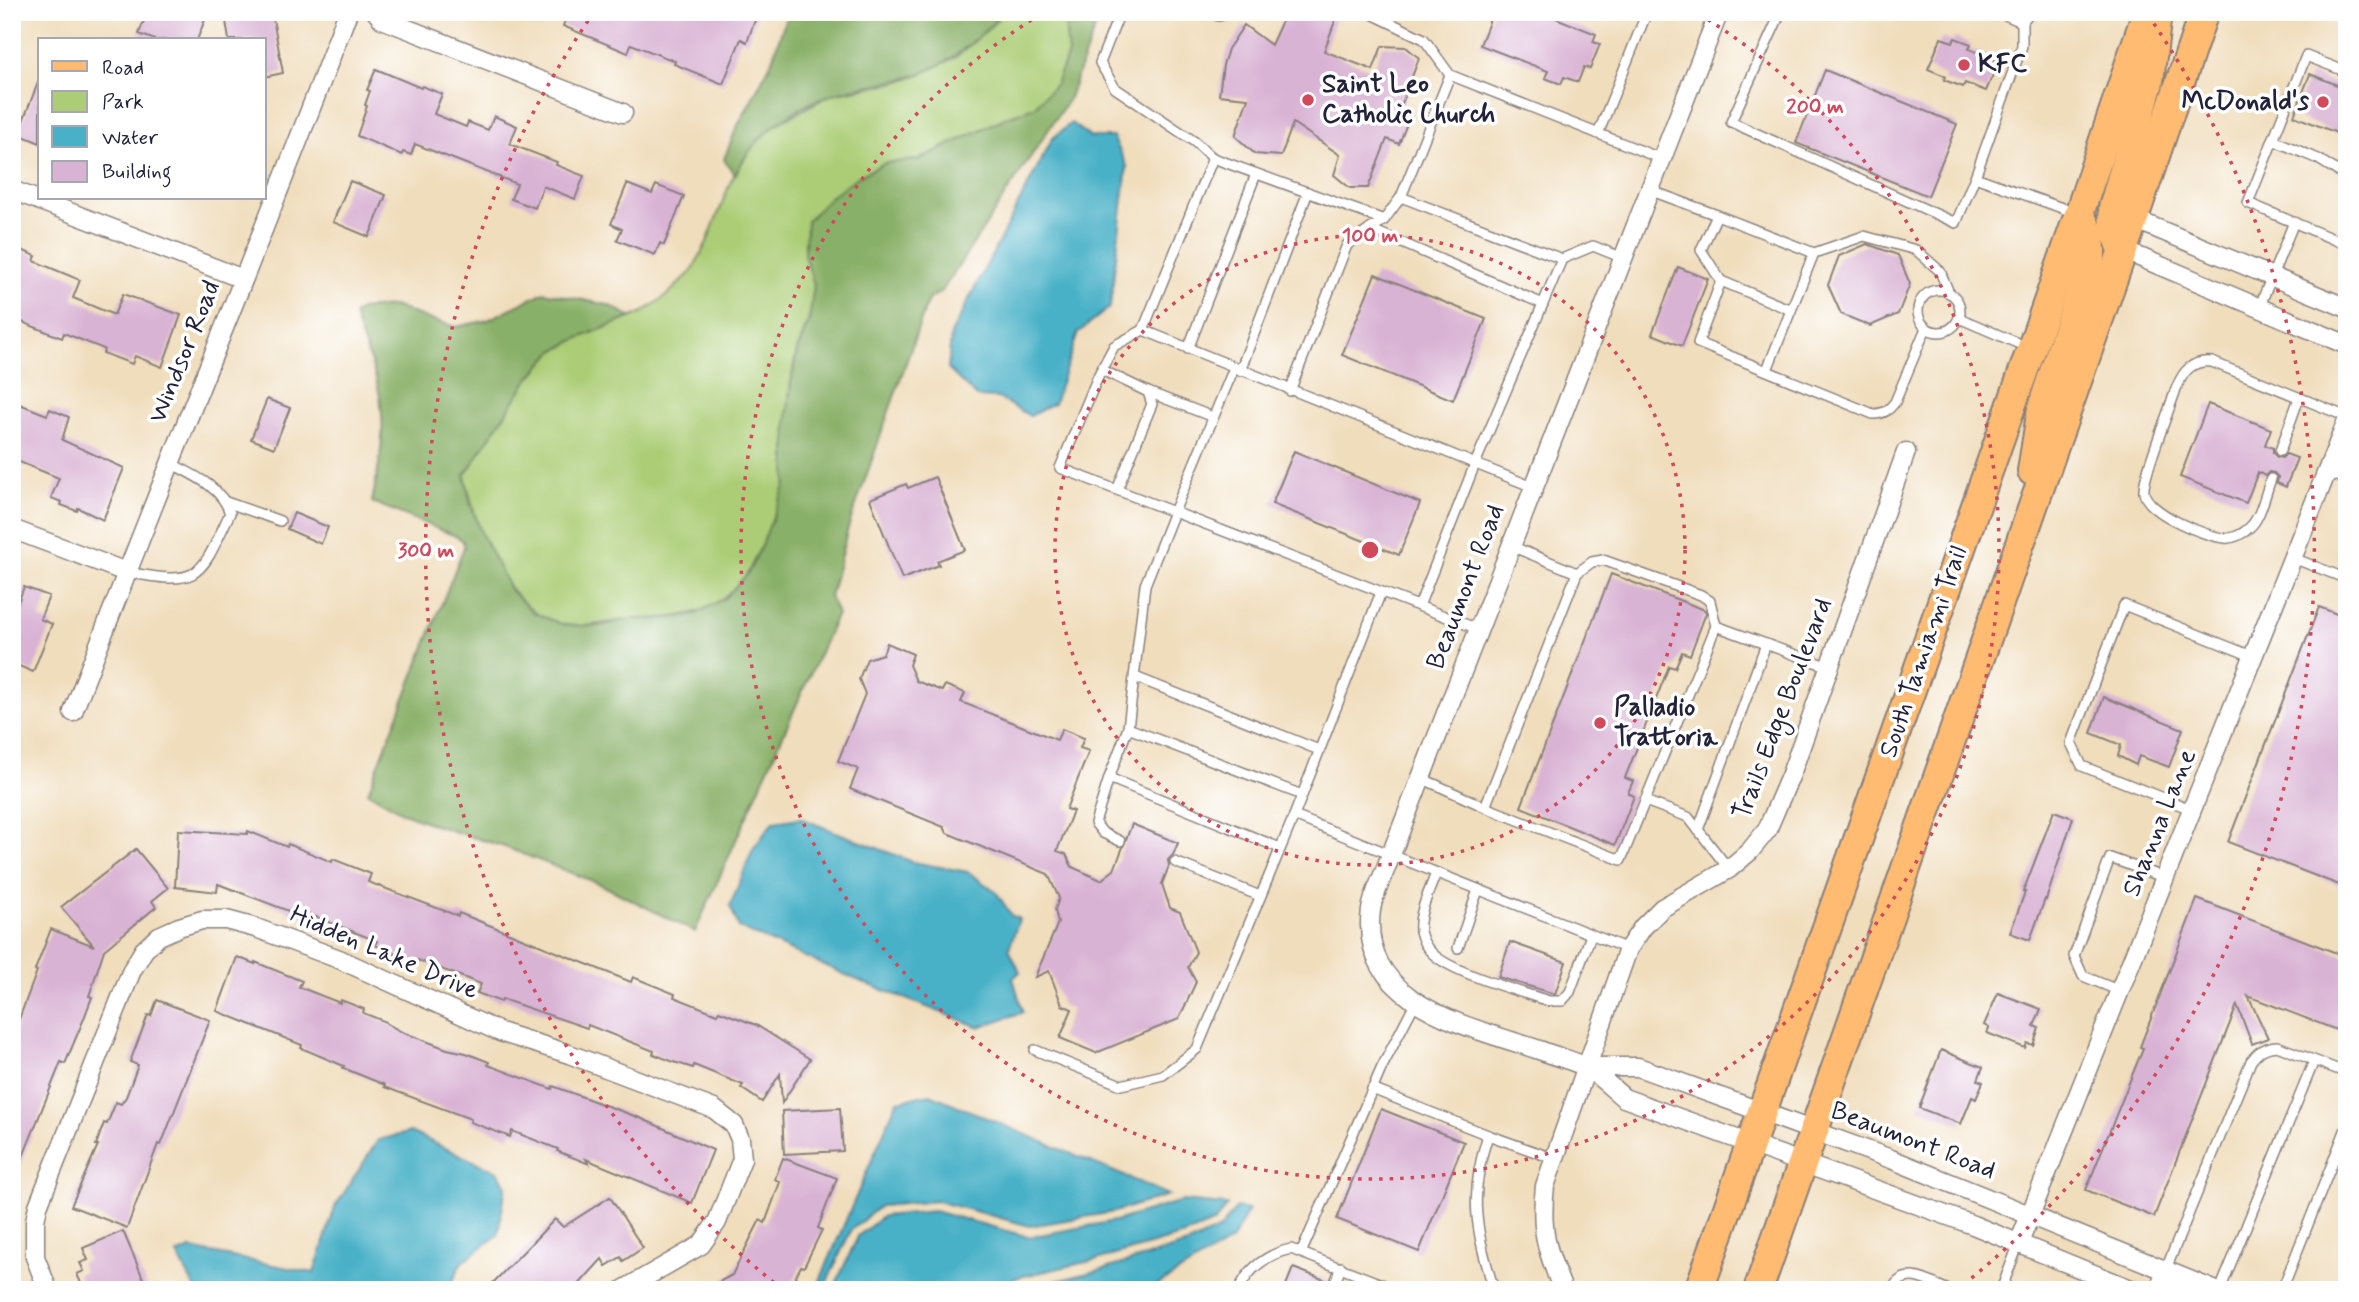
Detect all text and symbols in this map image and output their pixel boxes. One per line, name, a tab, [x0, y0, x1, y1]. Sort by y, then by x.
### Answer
legend	[38, 38, 266, 200]
place label: KFC	[1978, 48, 2027, 82]
text: Road	[102, 54, 144, 82]
marker: KFC	[1956, 57, 1972, 73]
place label: Saint Leo Catholic Church	[1322, 68, 1495, 132]
place label: McDonald's	[2181, 85, 2310, 119]
text: Park	[102, 88, 144, 116]
marker: Saint Leo Catholic Church	[1300, 92, 1316, 108]
text: 200 m	[1786, 93, 1844, 121]
marker: McDonald's	[2315, 94, 2331, 110]
text: Water	[102, 124, 158, 152]
text: Building	[102, 158, 172, 188]
text: 100 m	[1342, 222, 1398, 250]
street label: Windsor Road	[141, 276, 229, 428]
street label: Beaumont Road	[1419, 500, 1513, 674]
text: 300 m	[398, 537, 455, 565]
centre of rings	[1358, 538, 1382, 562]
street label: South Tamiami Trail	[1872, 542, 1976, 762]
street label: Trails Edge Boulevard	[1725, 593, 1843, 825]
place label: Palladio Trattoria	[1614, 691, 1719, 755]
marker: Palladio Trattoria	[1592, 715, 1608, 731]
street label: Shanna Lane	[2115, 744, 2205, 902]
street label: Hidden Lake Drive	[285, 898, 483, 1008]
street label: Beaumont Road	[1826, 1094, 2000, 1188]

